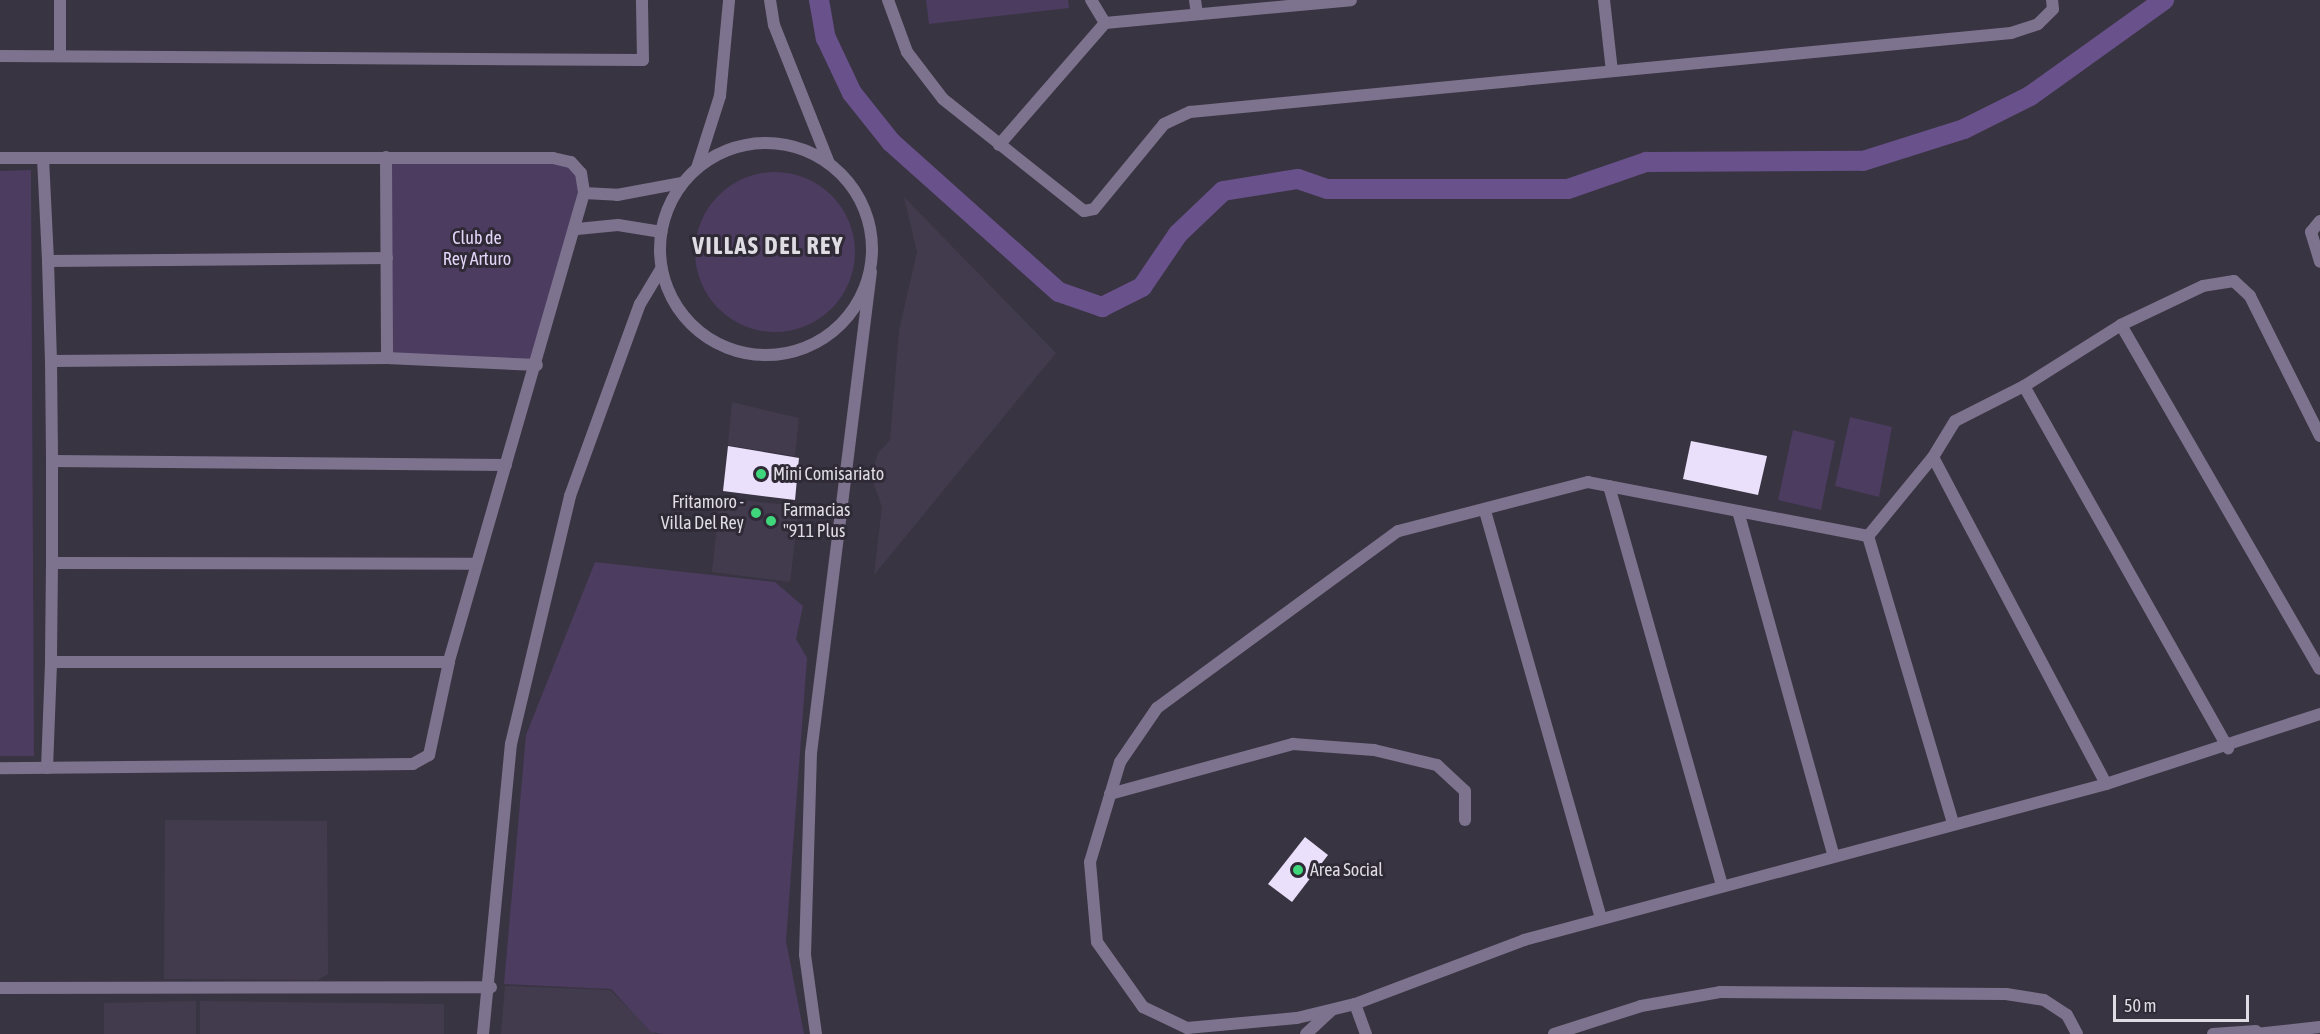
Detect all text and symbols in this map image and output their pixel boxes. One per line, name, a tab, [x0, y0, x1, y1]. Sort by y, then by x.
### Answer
park label: Club de Rey Arturo	[443, 228, 511, 270]
district label: VILLAS DEL REY	[692, 232, 844, 260]
place label: Mini Comisariato	[773, 463, 884, 485]
marker: Mini Comisariato	[754, 467, 768, 481]
place label: Fritamoro - Villa Del Rey	[661, 492, 744, 534]
place label: Farmacias "911 Plus	[783, 500, 850, 542]
marker: Fritamoro - Villa Del Rey	[749, 506, 763, 520]
marker: Farmacias "911 Plus	[764, 514, 778, 528]
place label: Area Social	[1310, 859, 1383, 881]
marker: Area Social	[1291, 863, 1305, 877]
scale bar	[2116, 983, 2252, 1021]
text: 50 m	[2124, 995, 2156, 1016]

